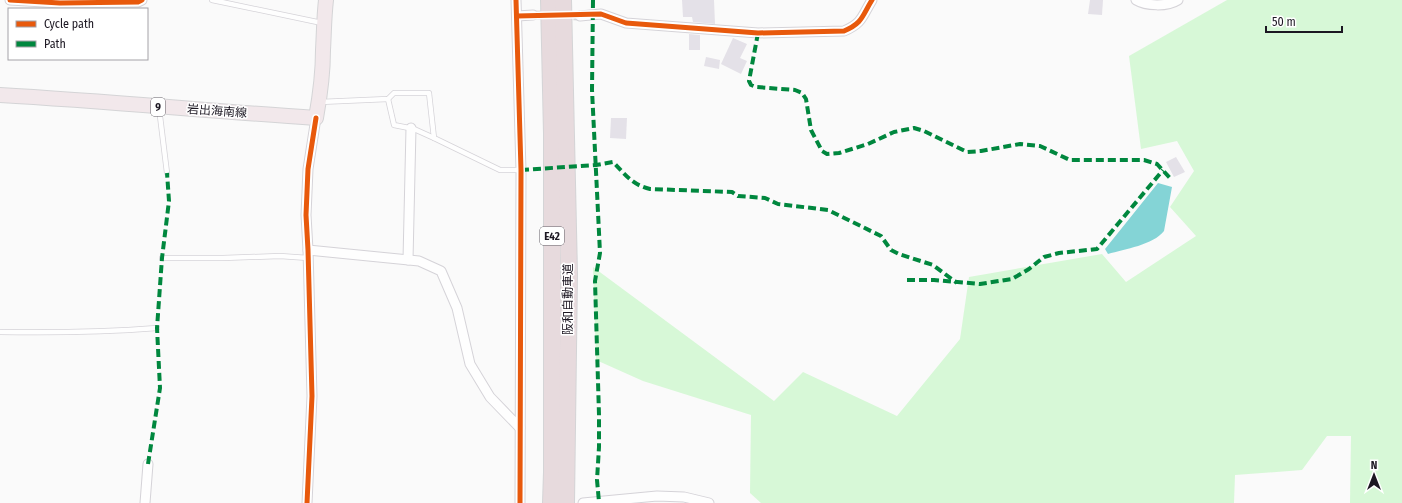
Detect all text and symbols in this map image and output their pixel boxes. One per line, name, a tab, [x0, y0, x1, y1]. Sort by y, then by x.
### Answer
legend	[8, 8, 148, 60]
scale bar	[1266, 8, 1342, 34]
text: 50 m	[1272, 15, 1296, 29]
text: Cycle path	[44, 17, 94, 31]
text: Path	[44, 37, 66, 51]
road number: 9	[151, 98, 165, 116]
street label: 岩出海南線	[187, 102, 247, 120]
road number: E42	[540, 227, 564, 245]
street label: 阪和自動車道	[561, 263, 575, 335]
north arrow	[1354, 455, 1394, 495]
text: N	[1371, 459, 1377, 472]

